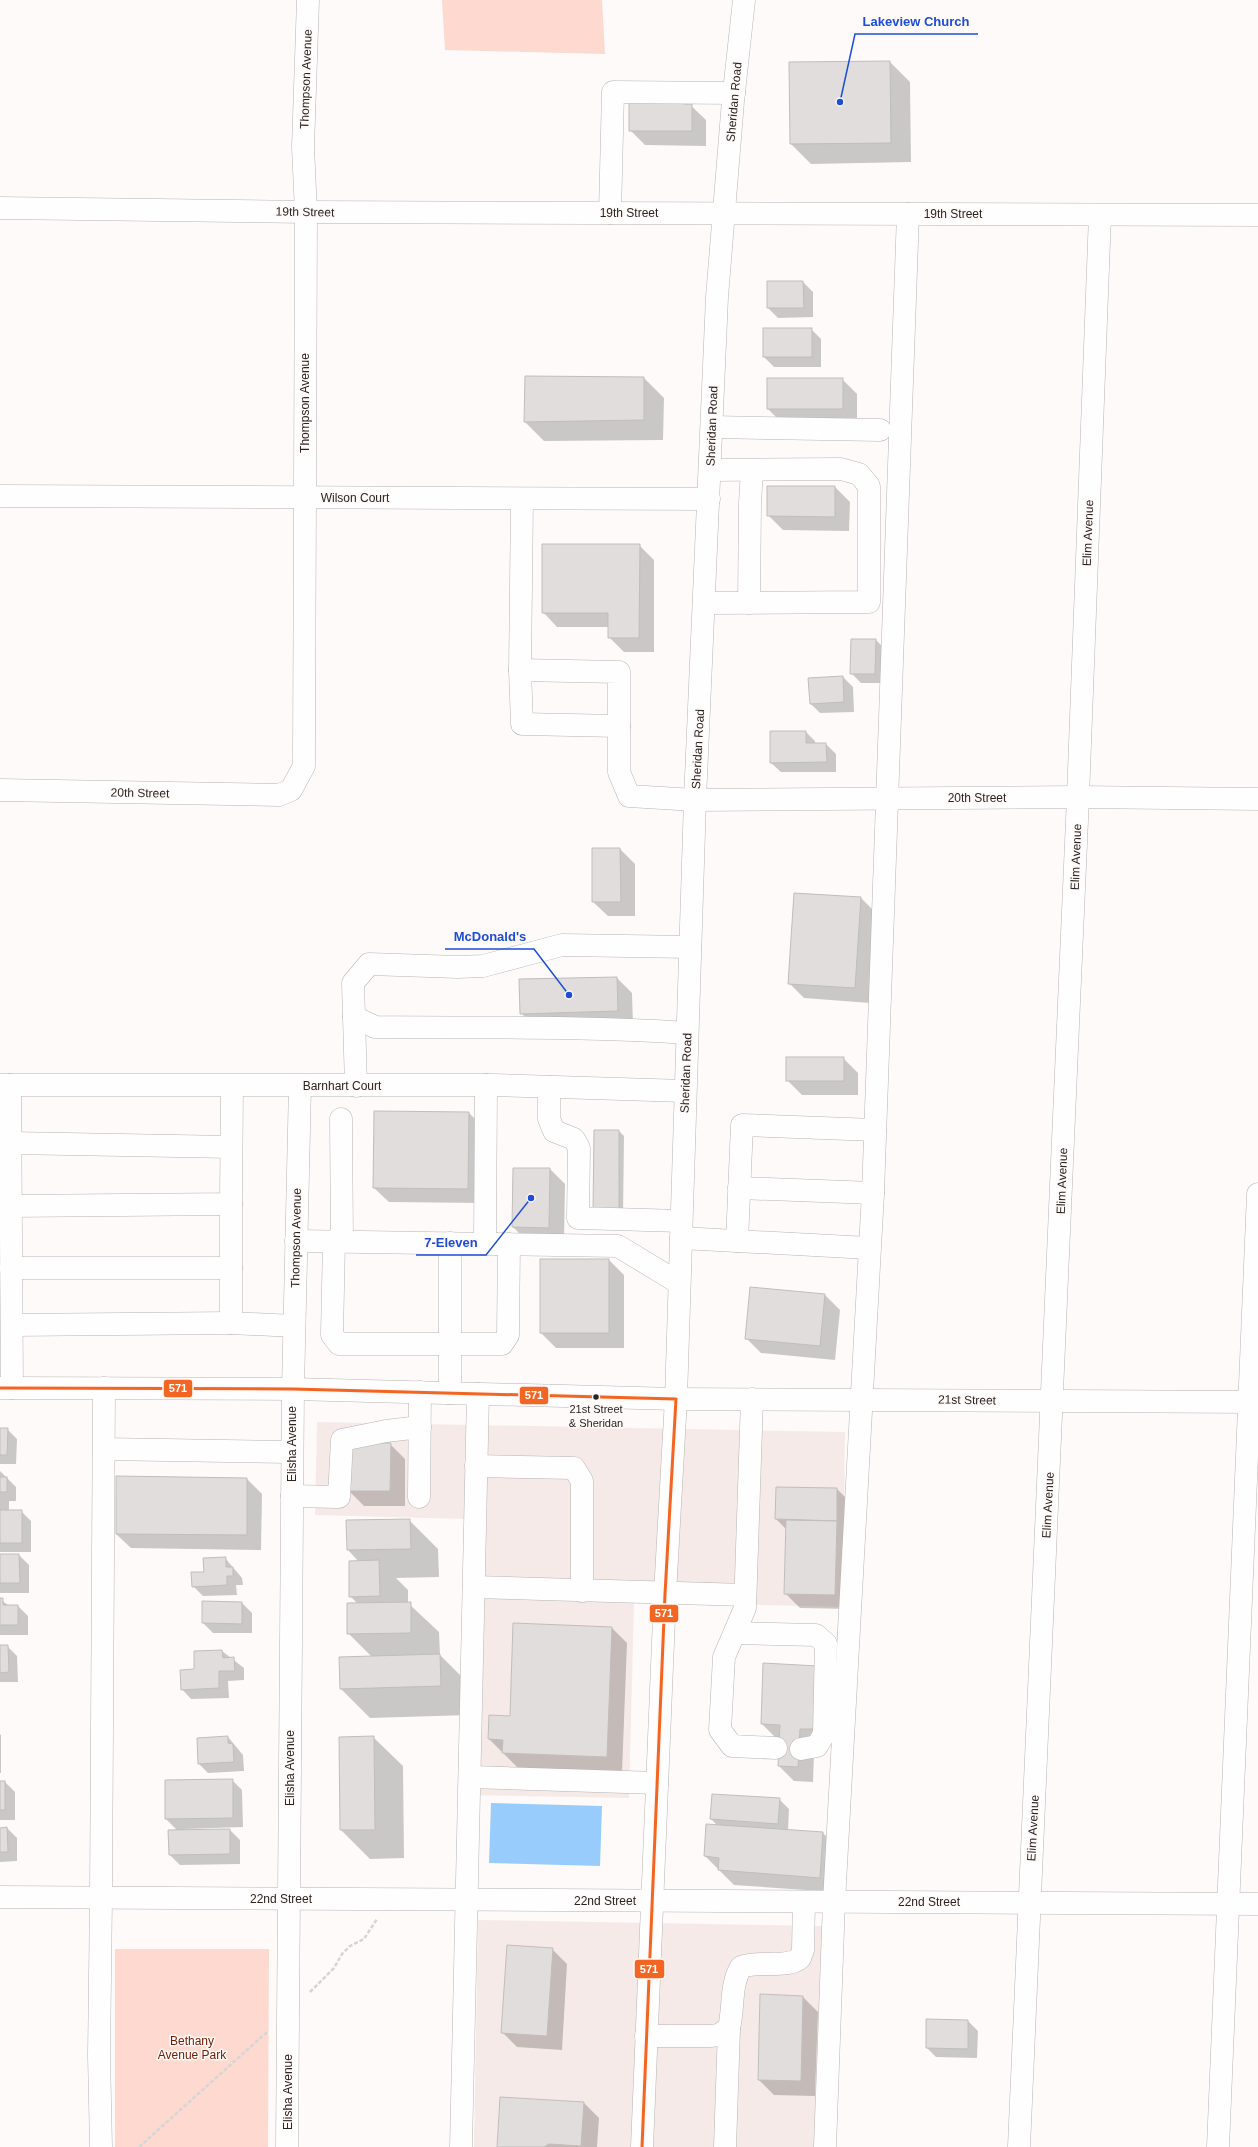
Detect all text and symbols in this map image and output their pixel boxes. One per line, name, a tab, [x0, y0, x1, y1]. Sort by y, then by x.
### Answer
callout: Lakeview Church	[855, 9, 978, 34]
text: Lakeview Church	[863, 14, 970, 29]
street label: Thompson Avenue	[297, 29, 315, 129]
street label: Sheridan Road	[724, 62, 744, 142]
street label: 19th Street	[276, 204, 335, 220]
street label: 19th Street	[600, 206, 659, 220]
street label: 19th Street	[924, 207, 983, 221]
street label: Thompson Avenue	[298, 353, 312, 453]
street label: Sheridan Road	[704, 386, 720, 466]
street label: Wilson Court	[321, 491, 390, 505]
street label: Elim Avenue	[1080, 499, 1096, 566]
street label: Sheridan Road	[689, 709, 707, 789]
street label: 20th Street	[111, 785, 170, 801]
street label: 20th Street	[948, 791, 1007, 805]
street label: Elim Avenue	[1068, 823, 1084, 890]
callout: McDonald's	[445, 924, 534, 949]
text: McDonald's	[454, 929, 526, 944]
street label: Sheridan Road	[678, 1033, 694, 1113]
street label: Barnhart Court	[303, 1079, 382, 1093]
street label: Elim Avenue	[1054, 1147, 1070, 1214]
street label: Thompson Avenue	[288, 1188, 304, 1288]
callout: 7-Eleven	[416, 1230, 486, 1255]
text: 7-Eleven	[424, 1235, 478, 1250]
line badge: 571	[163, 1379, 193, 1398]
text: 571	[169, 1382, 187, 1394]
line badge: 571	[519, 1386, 549, 1405]
text: 571	[525, 1389, 543, 1401]
marker: 21st Street & Sheridan	[591, 1392, 601, 1402]
street label: 21st Street	[938, 1392, 997, 1408]
place label: 21st Street & Sheridan	[569, 1403, 623, 1429]
street label: Elisha Avenue	[285, 1406, 299, 1482]
street label: Elim Avenue	[1039, 1471, 1057, 1539]
line badge: 571	[649, 1604, 679, 1623]
text: 571	[655, 1607, 673, 1619]
street label: Elisha Avenue	[283, 1730, 297, 1806]
street label: Elim Avenue	[1024, 1794, 1042, 1862]
street label: 22nd Street	[250, 1892, 313, 1906]
street label: 22nd Street	[574, 1894, 637, 1908]
street label: 22nd Street	[898, 1895, 961, 1909]
line badge: 571	[634, 1959, 665, 1979]
text: 571	[640, 1963, 658, 1975]
park label: Bethany Avenue Park	[158, 2034, 227, 2062]
street label: Elisha Avenue	[281, 2054, 295, 2130]

